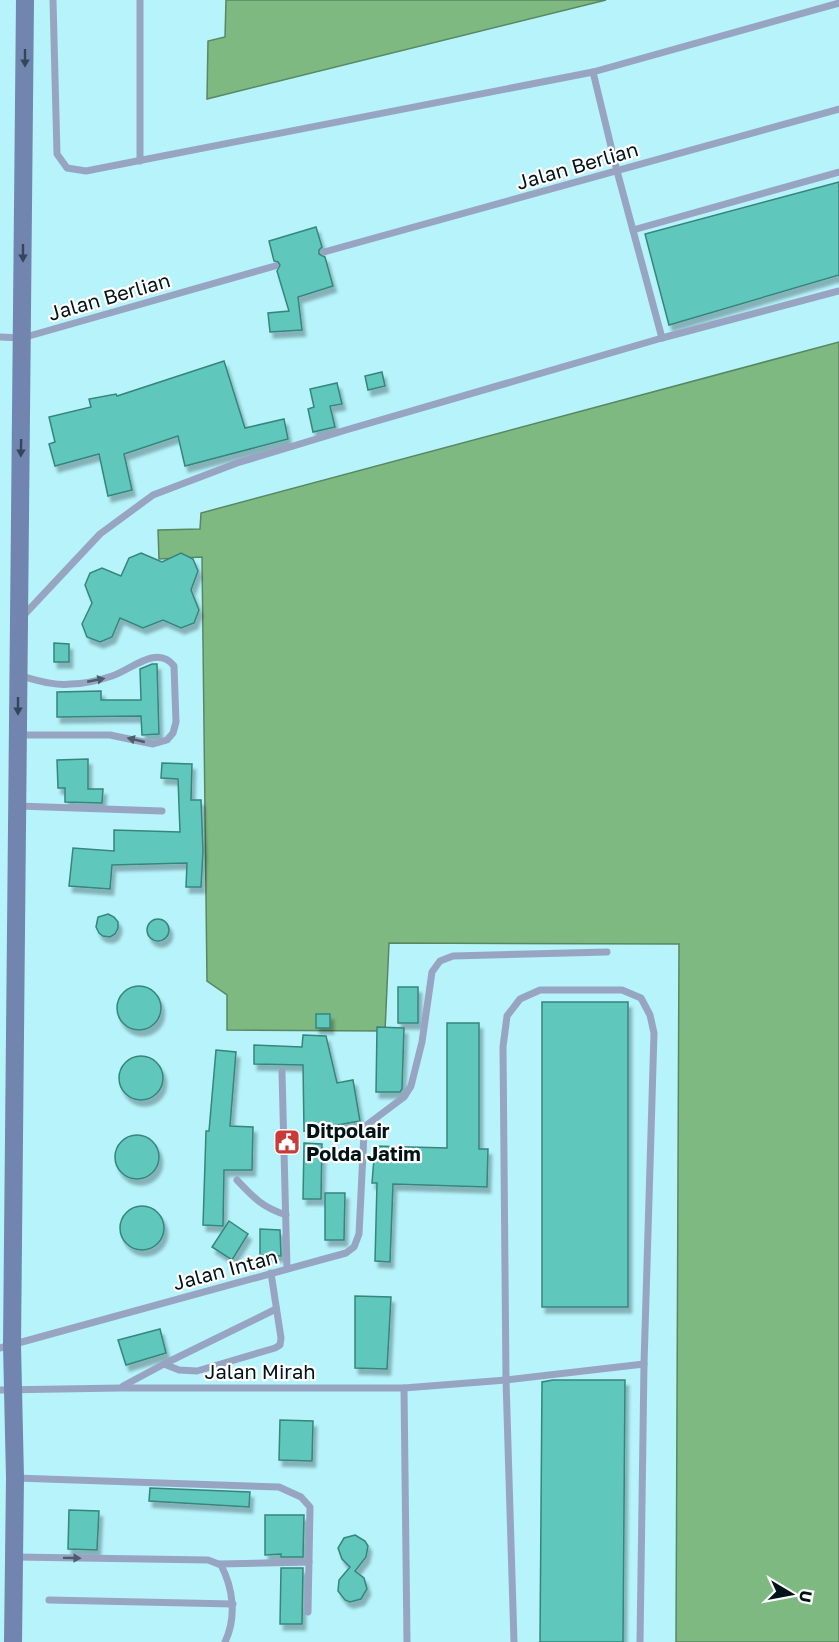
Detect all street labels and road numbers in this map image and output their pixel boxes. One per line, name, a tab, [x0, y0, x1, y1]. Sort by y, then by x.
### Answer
street label: Jalan Berlian	[513, 136, 641, 194]
street label: Jalan Berlian	[45, 267, 173, 325]
street label: Jalan Intan	[170, 1244, 280, 1294]
street label: Jalan Mirah	[204, 1359, 316, 1383]

